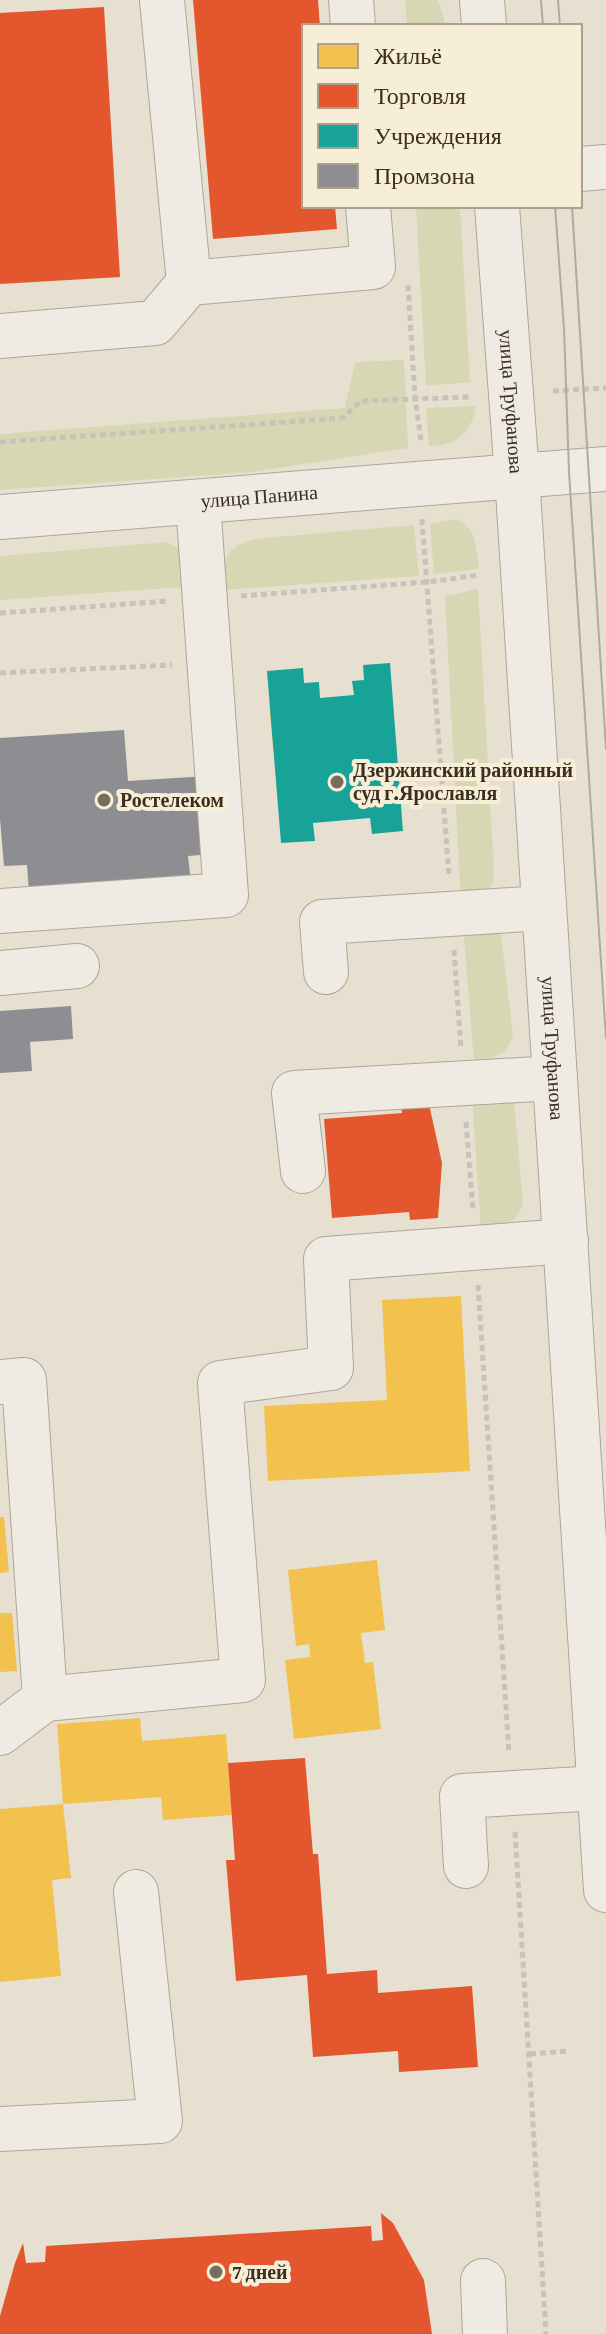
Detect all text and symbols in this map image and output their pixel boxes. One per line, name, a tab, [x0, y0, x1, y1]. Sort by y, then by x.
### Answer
legend	[302, 24, 582, 208]
text: Жильё	[374, 42, 442, 69]
text: Торговля	[374, 82, 466, 109]
text: Учреждения	[374, 122, 502, 149]
text: Промзона	[374, 162, 475, 189]
street label: улица Труфанова	[494, 329, 528, 474]
street label: улица Панина	[200, 481, 319, 513]
place label: Дзержинский районный суд г.Ярославля	[353, 759, 573, 805]
marker: Дзержинский районный суд г.Ярославля	[328, 773, 346, 791]
place label: Ростелеком	[120, 789, 224, 811]
marker: Ростелеком	[95, 791, 113, 809]
street label: улица Труфанова	[537, 975, 569, 1121]
place label: 7 дней	[232, 2261, 288, 2283]
marker: 7 дней	[207, 2263, 225, 2281]

